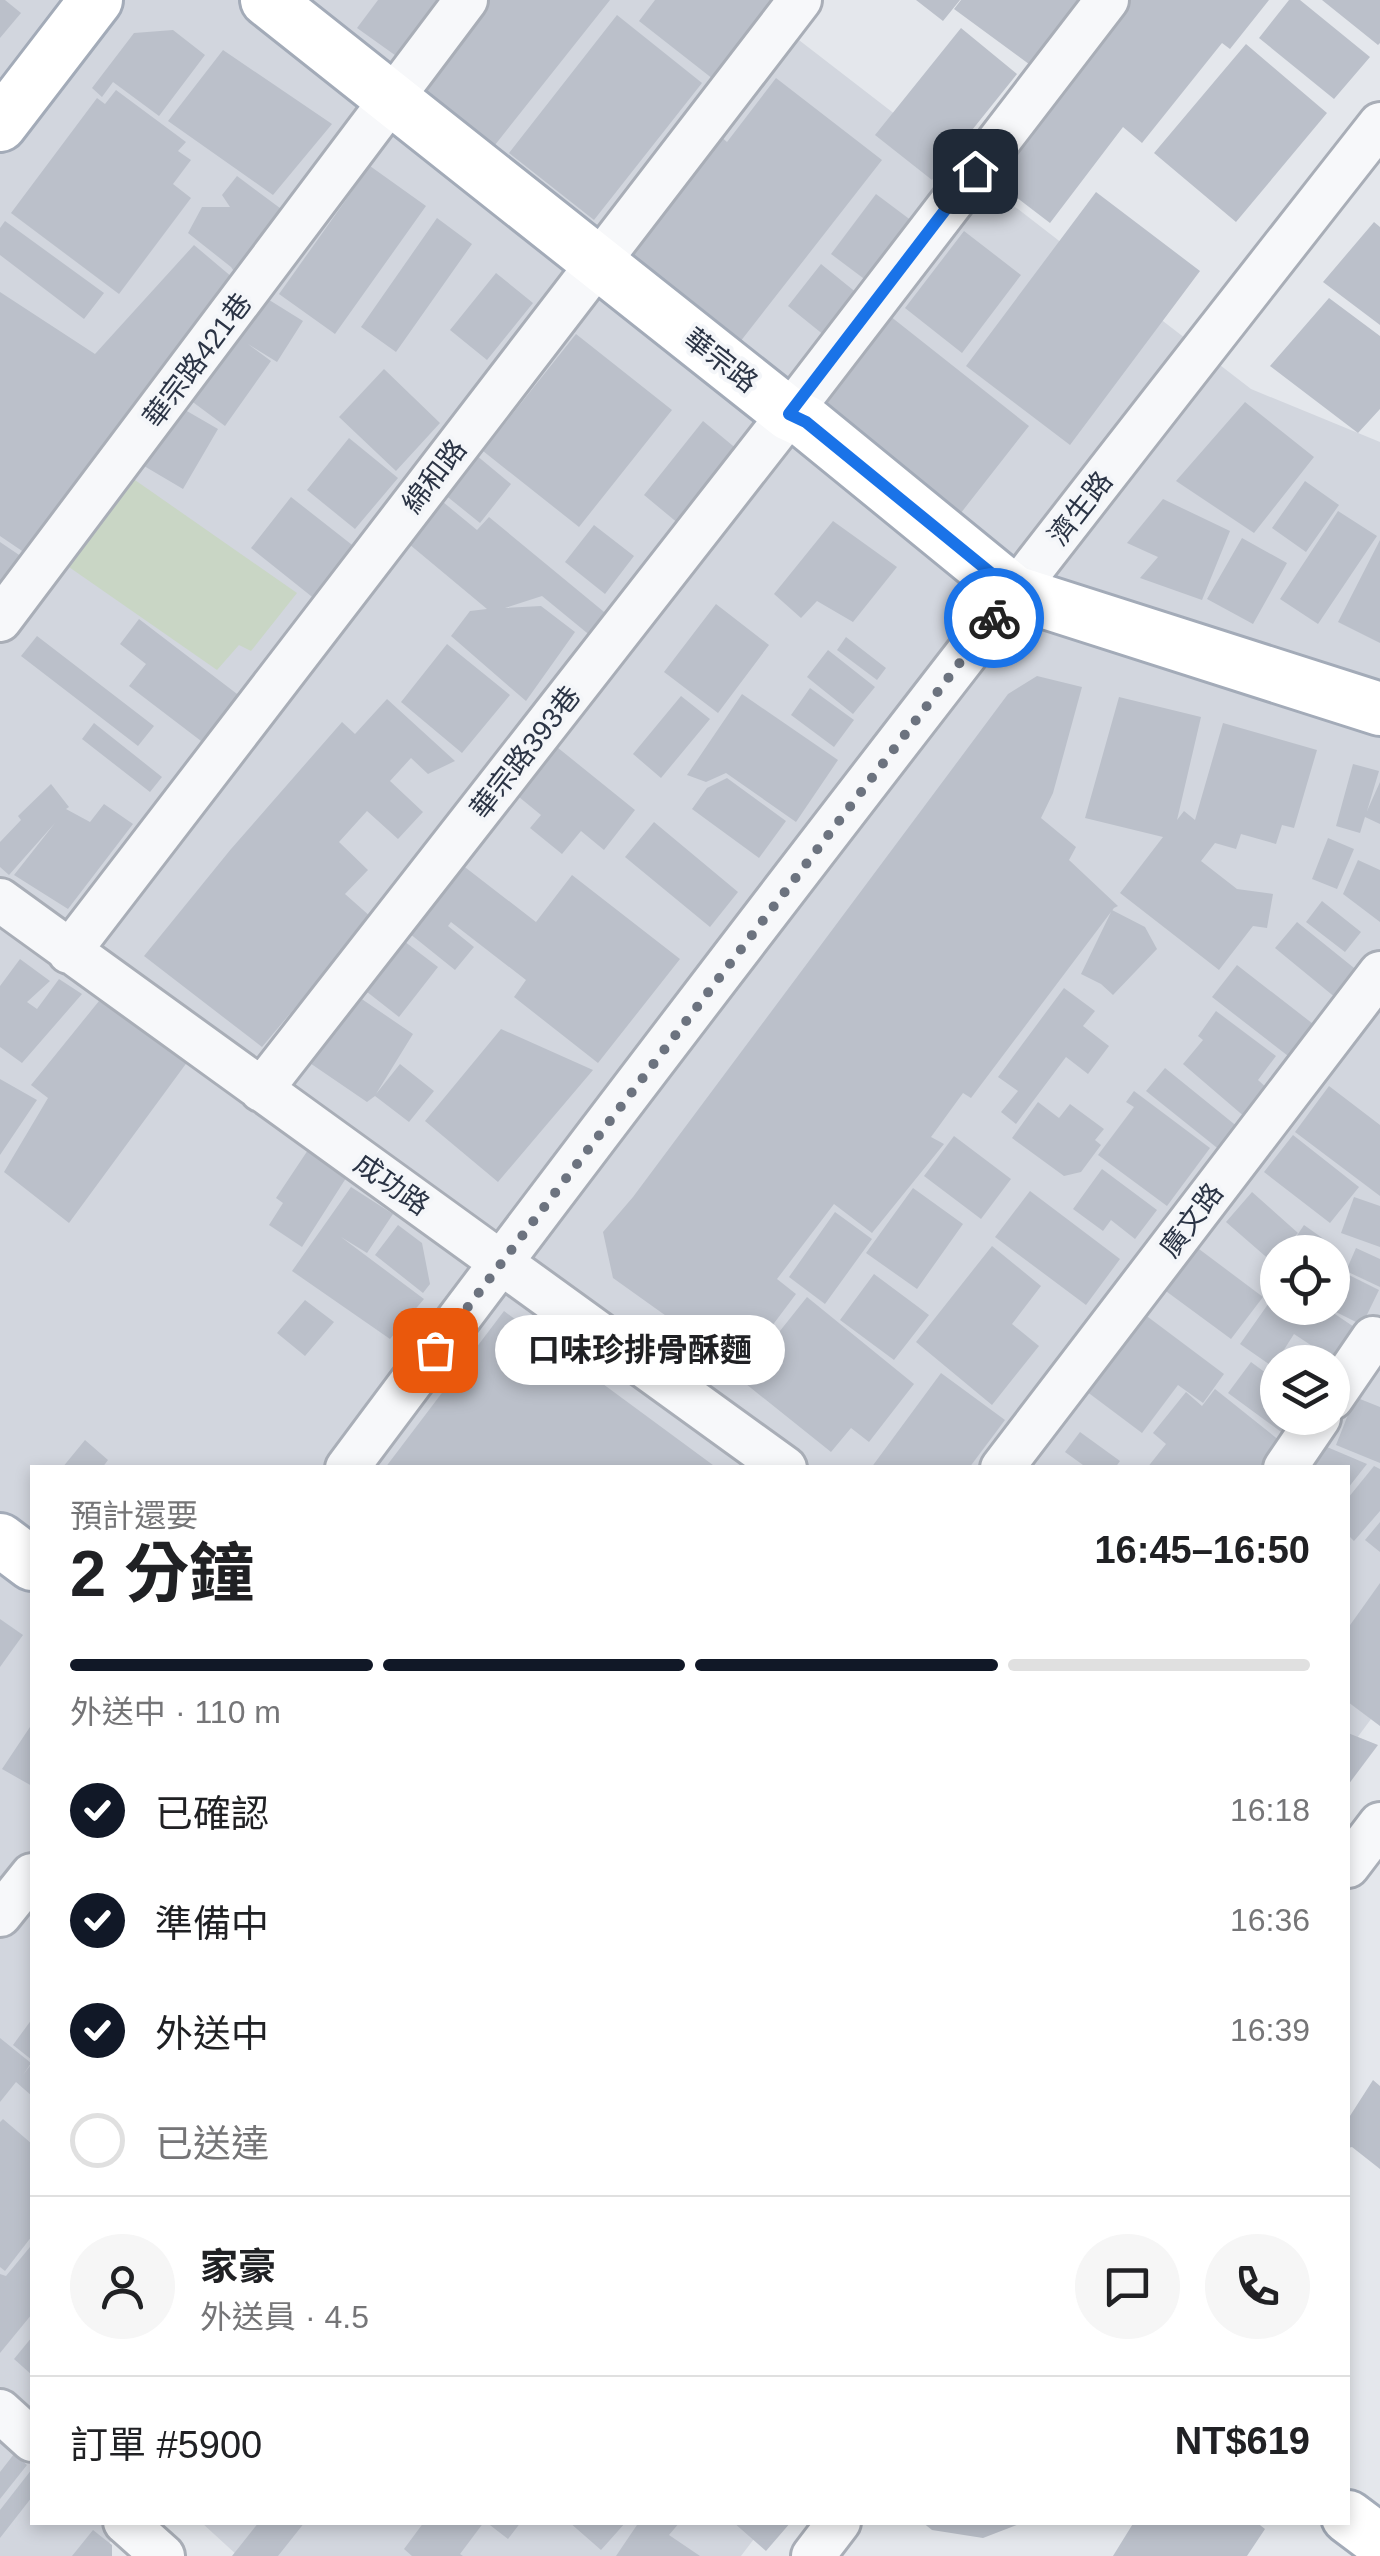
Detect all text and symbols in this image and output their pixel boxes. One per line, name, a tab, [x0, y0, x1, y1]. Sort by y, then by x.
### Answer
pin	[933, 129, 1018, 214]
icon: home	[948, 144, 1003, 199]
street label: 華宗路421巷	[137, 288, 258, 433]
street label: 華宗路	[678, 322, 763, 398]
street label: 綿和路	[396, 434, 472, 519]
street label: 濟生路	[1042, 466, 1118, 551]
courier	[944, 568, 1044, 668]
icon: bike	[967, 591, 1022, 646]
street label: 華宗路393巷	[464, 680, 586, 824]
street label: 成功路	[348, 1148, 435, 1221]
street label: 廣文路	[1154, 1177, 1229, 1263]
map controls	[1260, 1235, 1350, 1435]
button: locate	[1260, 1235, 1350, 1325]
pin	[393, 1308, 478, 1393]
callout: 口味珍排骨酥麵	[495, 1315, 785, 1385]
icon: bag	[408, 1323, 463, 1378]
text: 口味珍排骨酥麵	[528, 1332, 752, 1368]
button: layers	[1260, 1345, 1350, 1435]
text: 預計還要	[70, 1498, 198, 1534]
text: 16:45–16:50	[1094, 1529, 1310, 1571]
text: 2 分鐘	[70, 1537, 254, 1610]
text: 外送中 · 110 m	[70, 1694, 281, 1730]
icon: check	[70, 1783, 125, 1838]
text: 16:18	[1230, 1792, 1310, 1828]
text: 已確認	[155, 1793, 269, 1835]
icon: check	[70, 1893, 125, 1948]
text: 16:36	[1230, 1902, 1310, 1938]
text: 準備中	[155, 1903, 269, 1945]
icon: check	[70, 2003, 125, 2058]
text: 16:39	[1230, 2012, 1310, 2048]
text: 外送中	[155, 2013, 269, 2055]
text: 已送達	[155, 2123, 269, 2165]
button: person	[70, 2234, 175, 2339]
button: chat	[1075, 2234, 1180, 2339]
button: phone	[1205, 2234, 1310, 2339]
text: 家豪	[200, 2246, 276, 2288]
text: 外送員 · 4.5	[200, 2299, 369, 2335]
text: NT$619	[1175, 2420, 1310, 2462]
text: 訂單 #5900	[70, 2424, 262, 2466]

